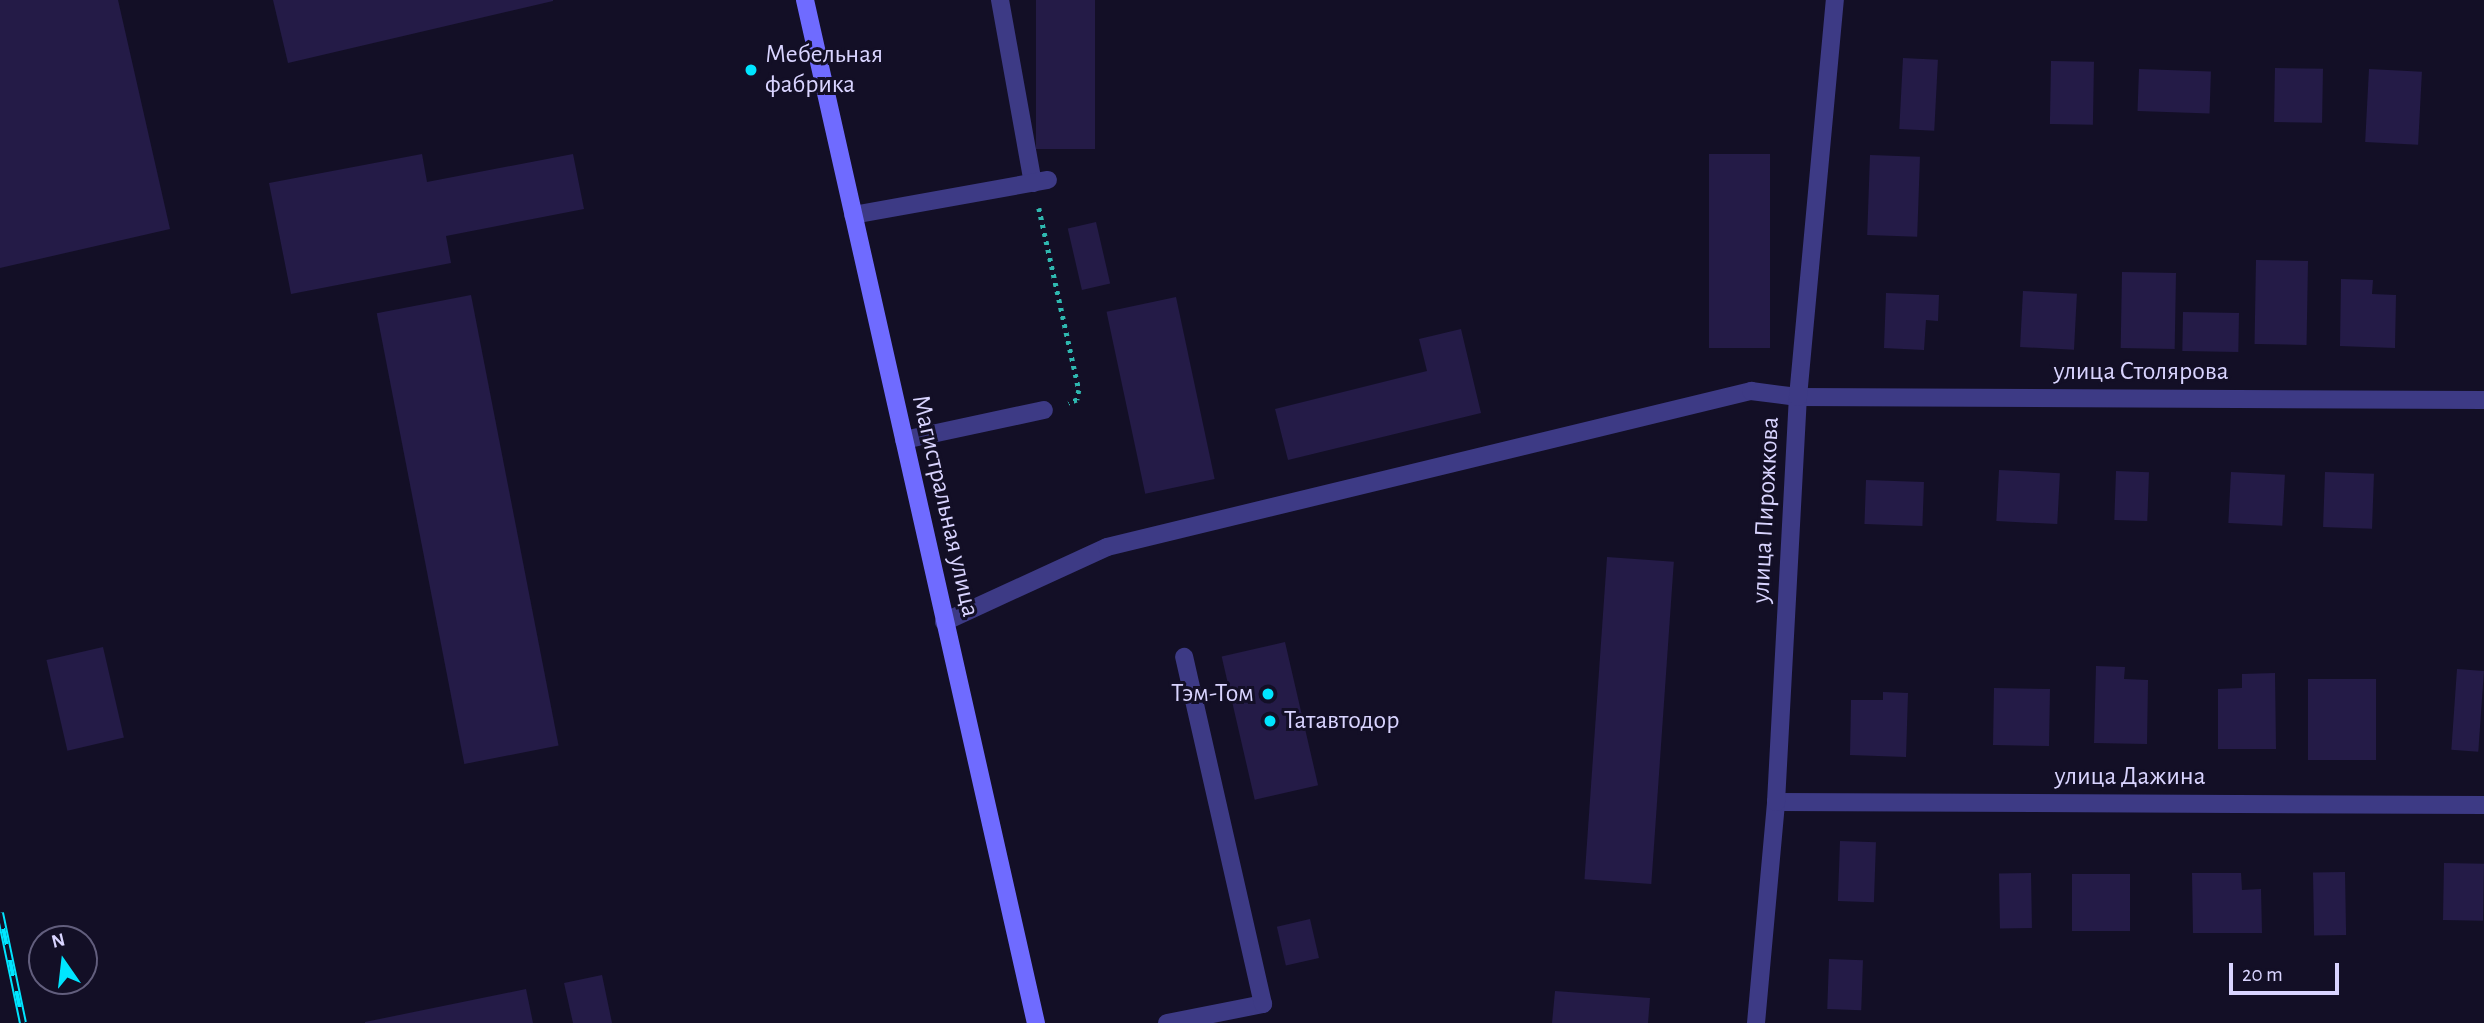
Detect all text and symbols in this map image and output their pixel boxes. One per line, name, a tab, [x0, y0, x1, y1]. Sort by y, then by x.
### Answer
place label: Мебельная фабрика	[765, 39, 883, 100]
marker: Мебельная фабрика	[743, 62, 759, 78]
street label: улица Столярова	[2053, 356, 2229, 388]
street label: Магистральная улица	[904, 392, 986, 620]
street label: улица Пирожкова	[1746, 416, 1786, 604]
place label: Тэм-Том	[1171, 678, 1254, 710]
marker: Тэм-Том	[1260, 686, 1276, 702]
place label: Татавтодор	[1284, 705, 1399, 737]
marker: Татавтодор	[1262, 713, 1278, 729]
street label: улица Дажина	[2054, 761, 2206, 793]
north arrow	[28, 925, 98, 995]
text: N	[50, 930, 67, 952]
scale bar	[2232, 950, 2342, 994]
text: 20 m	[2242, 964, 2283, 985]

